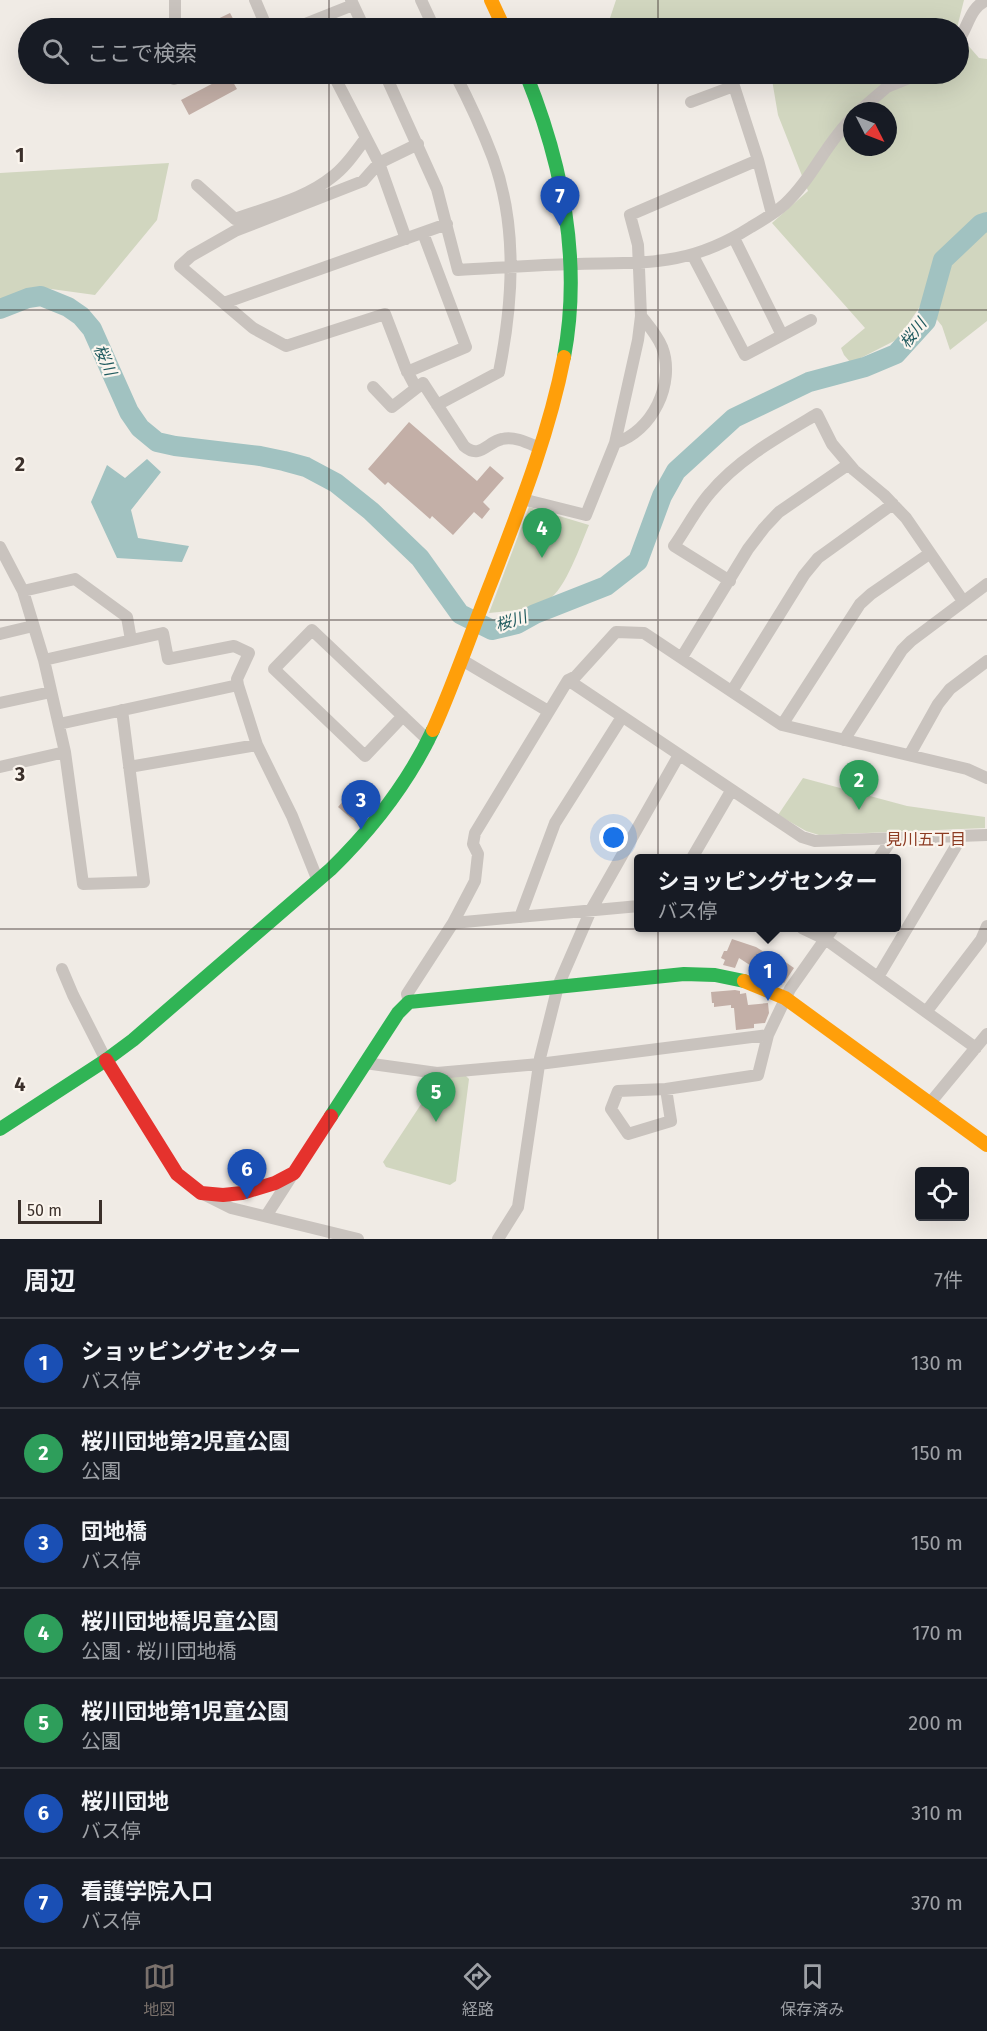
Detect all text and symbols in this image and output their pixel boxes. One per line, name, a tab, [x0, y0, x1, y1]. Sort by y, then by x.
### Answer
search box	[18, 18, 969, 84]
icon: search	[39, 35, 72, 68]
text: ここで検索	[87, 40, 197, 67]
north arrow	[843, 102, 897, 156]
text: 1	[15, 143, 25, 167]
pin: 7	[540, 176, 580, 226]
water label: 桜川	[896, 313, 932, 351]
water label: 桜川	[90, 342, 121, 380]
text: 2	[15, 452, 25, 476]
pin: 4	[522, 508, 562, 558]
water label: 桜川	[493, 606, 531, 635]
pin: 2	[840, 760, 878, 810]
text: 3	[14, 762, 25, 786]
pin: 3	[342, 780, 380, 830]
your location	[599, 823, 628, 852]
district label: 見川五丁目	[886, 830, 966, 849]
popup	[634, 854, 901, 932]
text: ショッピングセンター	[657, 868, 878, 895]
text: バス停	[657, 899, 717, 923]
pin: 1	[748, 952, 788, 1001]
text: 4	[14, 1072, 26, 1096]
pin: 5	[416, 1072, 456, 1122]
pin: 6	[228, 1150, 266, 1199]
map controls	[915, 1167, 969, 1221]
button: locate	[915, 1167, 969, 1221]
scale bar	[18, 1197, 102, 1224]
text: 50 m	[27, 1201, 62, 1220]
text: 周辺	[24, 1266, 76, 1297]
text: 7件	[934, 1268, 963, 1292]
text: ショッピングセンター	[81, 1338, 301, 1365]
text: 1	[39, 1351, 48, 1375]
text: 130 m	[911, 1351, 963, 1375]
text: バス停	[81, 1369, 141, 1393]
text: 桜川団地第2児童公園	[81, 1428, 290, 1455]
text: 2	[38, 1441, 49, 1465]
text: 150 m	[911, 1441, 963, 1465]
text: 公園	[81, 1459, 121, 1483]
text: 団地橋	[81, 1518, 147, 1545]
text: 3	[38, 1531, 49, 1555]
text: 150 m	[911, 1531, 963, 1555]
text: バス停	[81, 1549, 141, 1573]
text: 桜川団地橋児童公園	[81, 1608, 279, 1635]
text: 4	[38, 1621, 49, 1645]
text: 170 m	[912, 1621, 963, 1645]
text: 公園 · 桜川団地橋	[81, 1639, 236, 1663]
text: 桜川団地第1児童公園	[81, 1698, 289, 1725]
text: 5	[38, 1711, 49, 1735]
text: 200 m	[908, 1711, 963, 1735]
text: 公園	[81, 1729, 121, 1753]
text: 桜川団地	[81, 1788, 169, 1815]
text: 6	[38, 1801, 49, 1825]
text: 310 m	[911, 1801, 963, 1825]
text: バス停	[81, 1819, 141, 1843]
text: 看護学院入口	[81, 1878, 213, 1905]
text: 7	[39, 1891, 48, 1915]
text: 370 m	[911, 1891, 963, 1915]
text: バス停	[81, 1909, 141, 1933]
tab: 地図	[143, 1960, 176, 2020]
tab: 経路	[461, 1960, 494, 2020]
tab: 保存済み	[780, 1960, 844, 2020]

